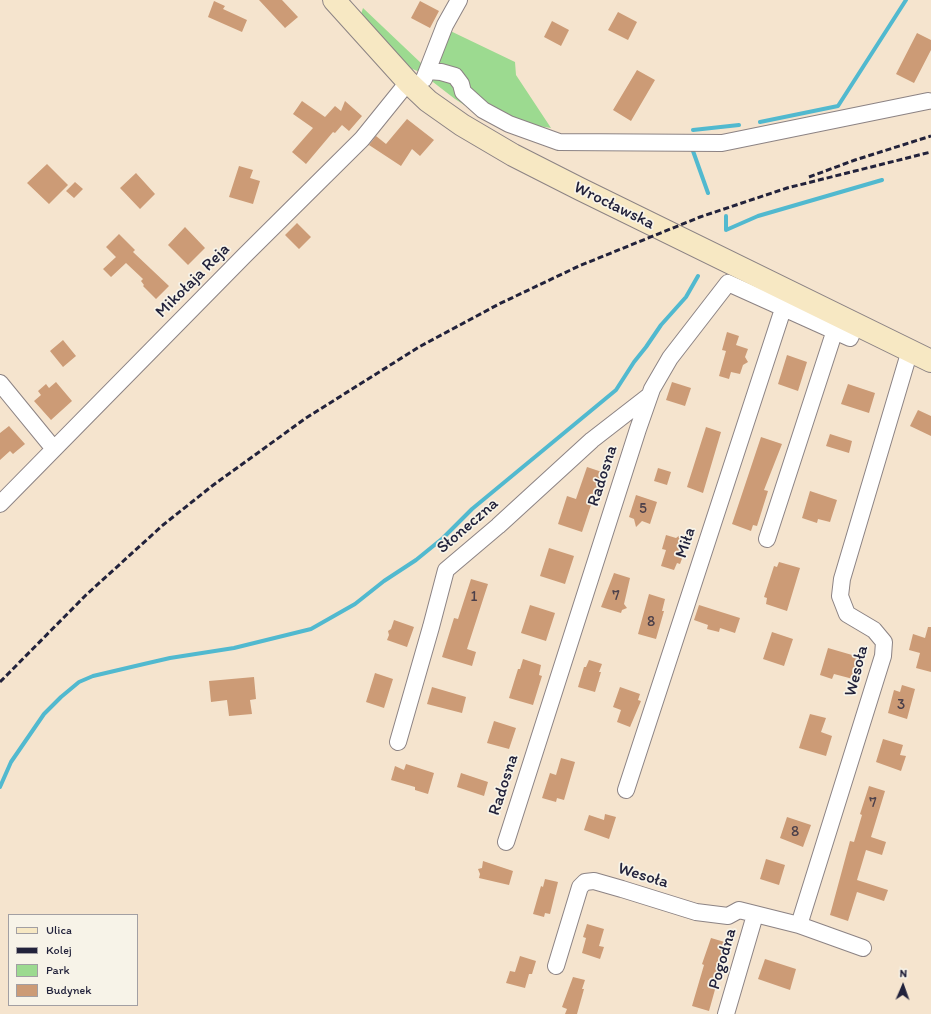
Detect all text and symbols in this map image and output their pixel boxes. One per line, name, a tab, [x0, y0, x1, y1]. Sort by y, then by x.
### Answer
street label: Wrocławska	[570, 178, 658, 234]
street label: Mikołaja Reja	[152, 240, 234, 322]
street label: Radosna	[584, 443, 622, 509]
street label: Słoneczna	[433, 494, 503, 558]
house number: 5	[639, 500, 647, 518]
street label: Miła	[672, 525, 700, 561]
house number: 7	[612, 587, 620, 605]
house number: 1	[471, 588, 477, 606]
house number: 8	[647, 613, 655, 631]
street label: Wesoła	[841, 643, 873, 699]
house number: 3	[897, 696, 905, 714]
street label: Radosna	[485, 752, 523, 818]
house number: 7	[869, 794, 877, 812]
house number: 8	[791, 823, 799, 841]
street label: Wesoła	[615, 859, 671, 893]
legend	[8, 914, 138, 1006]
text: Ulica	[46, 923, 72, 937]
street label: Pogodna	[705, 926, 741, 992]
text: Kolej	[46, 943, 72, 957]
text: Park	[46, 963, 70, 977]
north arrow	[883, 966, 923, 1006]
text: N	[899, 967, 907, 980]
text: Budynek	[46, 983, 91, 997]

